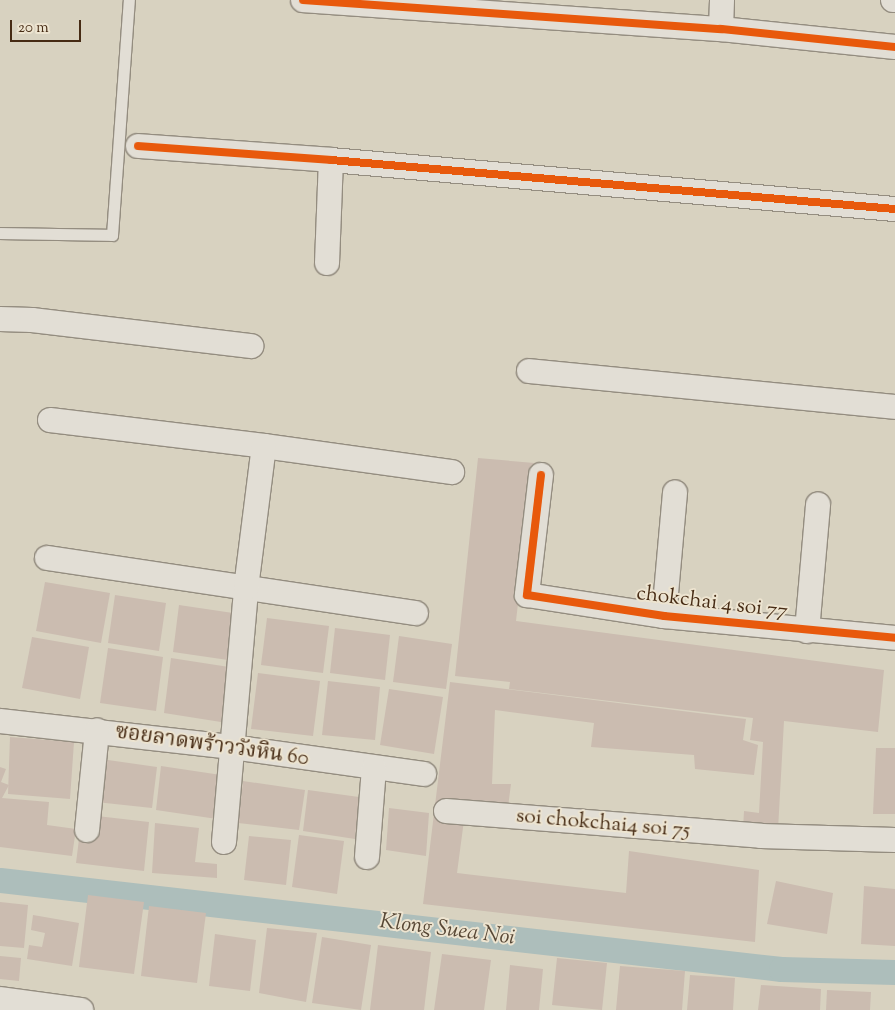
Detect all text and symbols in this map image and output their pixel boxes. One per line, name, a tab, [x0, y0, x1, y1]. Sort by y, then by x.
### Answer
scale bar	[12, 10, 84, 42]
text: 20 m	[18, 18, 49, 39]
street label: chokchai 4 soi 77	[635, 581, 789, 625]
street label: ซอยลาดพร้าววังหิน 60	[114, 720, 310, 772]
street label: soi chokchai4 soi 75	[515, 804, 691, 844]
water label: Klong Suea Noi	[378, 910, 516, 952]

